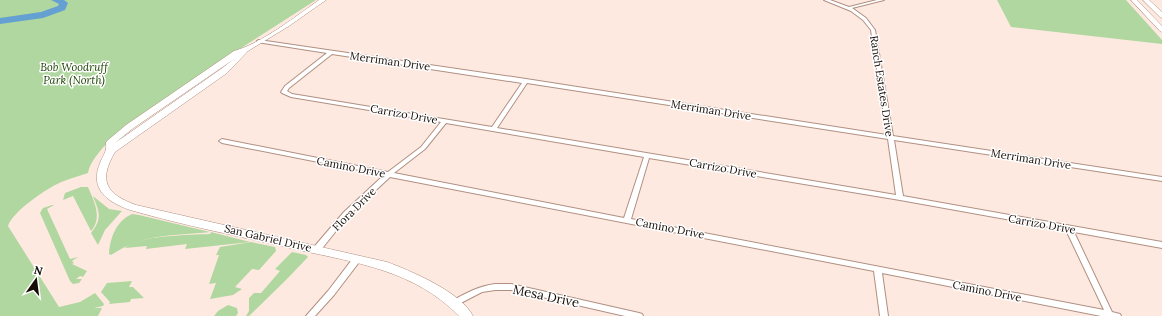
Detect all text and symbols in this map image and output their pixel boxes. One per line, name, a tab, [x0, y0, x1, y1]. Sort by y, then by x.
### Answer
street label: Ranch Estates Drive	[867, 34, 897, 138]
street label: Merriman Drive	[349, 48, 431, 74]
park label: Bob Woodruff Park (North)	[40, 60, 109, 88]
street label: Merriman Drive	[670, 97, 752, 123]
street label: Carrizo Drive	[369, 101, 439, 127]
street label: Merriman Drive	[990, 146, 1072, 172]
street label: Camino Drive	[315, 153, 387, 181]
street label: Carrizo Drive	[688, 155, 758, 181]
street label: Flora Drive	[329, 184, 379, 234]
street label: Carrizo Drive	[1007, 211, 1077, 237]
street label: Camino Drive	[634, 214, 706, 242]
street label: San Gabriel Drive	[223, 221, 313, 255]
north arrow	[16, 260, 56, 300]
text: N	[33, 262, 45, 278]
street label: Camino Drive	[951, 277, 1023, 305]
street label: Mesa Drive	[511, 281, 581, 311]

